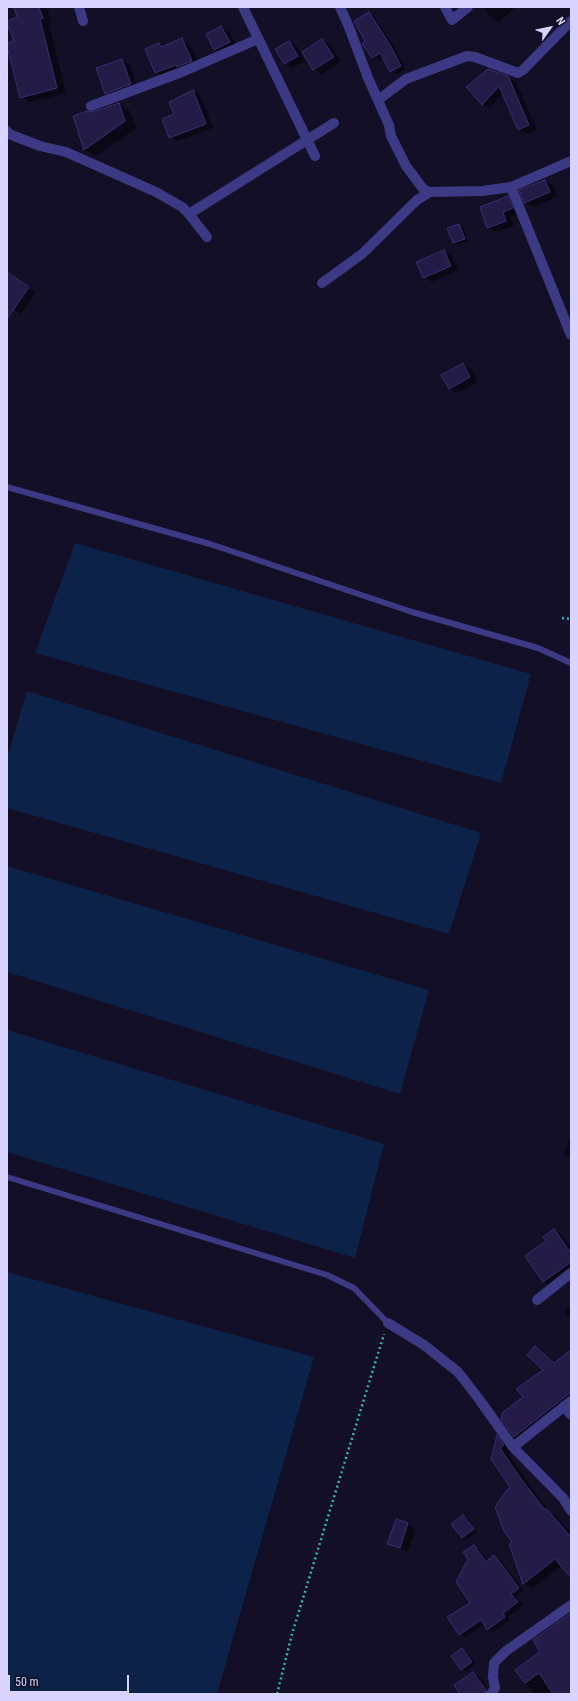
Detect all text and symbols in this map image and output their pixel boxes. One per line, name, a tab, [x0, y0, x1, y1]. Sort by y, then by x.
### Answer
north arrow	[530, 8, 570, 48]
text: N	[553, 15, 568, 28]
scale bar	[10, 1667, 131, 1693]
text: 50 m	[15, 1675, 39, 1689]

